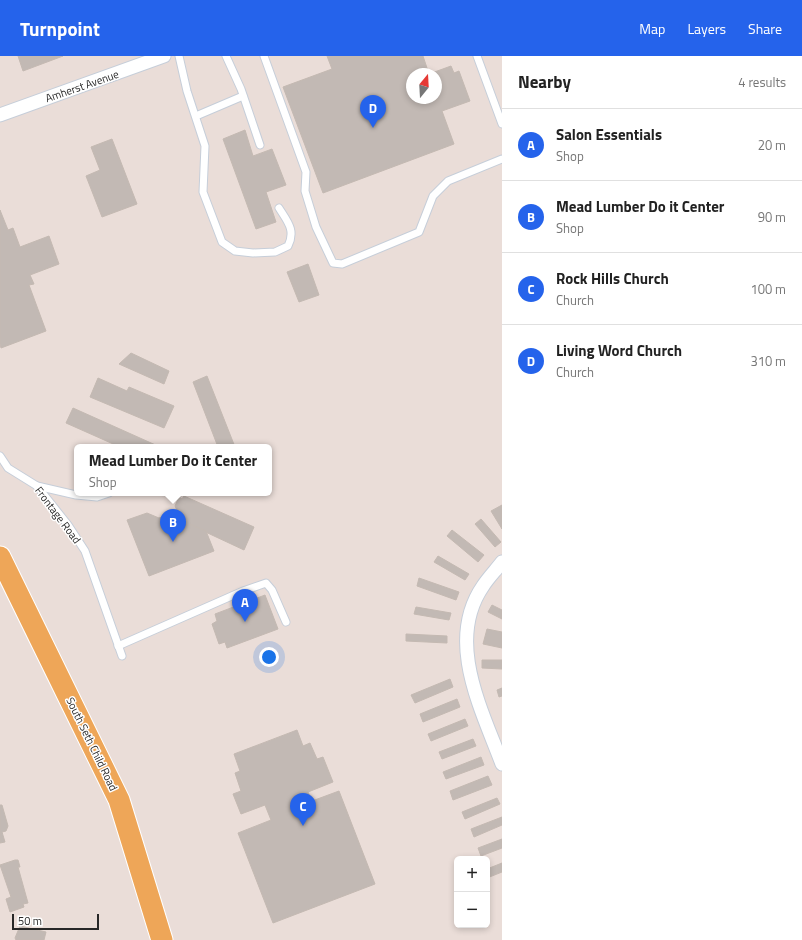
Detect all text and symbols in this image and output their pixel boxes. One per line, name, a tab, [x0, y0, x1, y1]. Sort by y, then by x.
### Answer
text: Turnpoint	[20, 14, 100, 43]
text: Map	[639, 18, 665, 39]
text: Layers	[687, 18, 726, 39]
text: Share	[748, 18, 782, 39]
street label: Amherst Avenue	[43, 66, 121, 106]
north arrow	[406, 68, 442, 104]
text: Nearby	[518, 69, 571, 95]
text: 4 results	[738, 72, 786, 92]
pin: D	[360, 95, 386, 128]
text: Salon Essentials	[556, 123, 662, 146]
text: A	[527, 135, 535, 155]
text: 20 m	[758, 135, 786, 155]
text: Shop	[556, 146, 584, 166]
text: Mead Lumber Do it Center	[556, 195, 724, 218]
text: B	[527, 207, 535, 227]
text: 90 m	[758, 207, 786, 227]
text: Shop	[556, 218, 584, 238]
text: Rock Hills Church	[556, 267, 669, 290]
text: C	[527, 279, 535, 299]
text: 100 m	[750, 279, 786, 299]
text: Church	[556, 290, 594, 310]
text: Living Word Church	[556, 339, 682, 362]
text: D	[527, 351, 535, 371]
text: 310 m	[750, 351, 786, 371]
text: Church	[556, 362, 594, 382]
popup	[74, 444, 272, 496]
text: Mead Lumber Do it Center	[89, 449, 257, 472]
text: Shop	[89, 472, 117, 492]
street label: Frontage Road	[31, 483, 85, 547]
pin: B	[160, 509, 186, 542]
pin: A	[232, 589, 258, 622]
your location	[259, 647, 279, 667]
street label: South Seth Child Road	[62, 694, 122, 794]
pin: C	[290, 793, 316, 826]
map controls	[454, 856, 490, 928]
button: +	[454, 856, 490, 892]
button: −	[454, 892, 490, 928]
scale bar	[12, 912, 99, 931]
text: 50 m	[18, 913, 42, 929]

